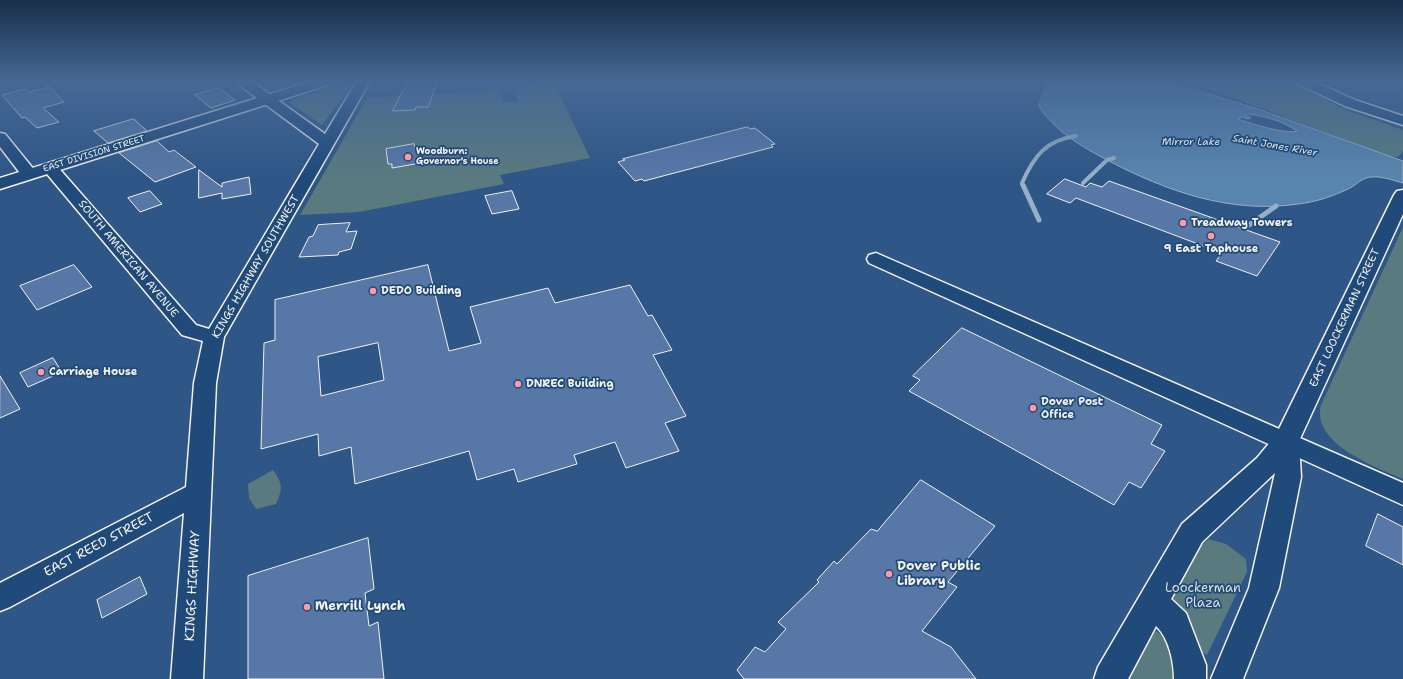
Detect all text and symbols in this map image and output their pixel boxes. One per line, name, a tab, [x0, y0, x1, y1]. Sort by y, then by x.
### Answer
street label: EAST DIVISION STREET	[42, 133, 146, 175]
water label: Saint Jones River	[1232, 133, 1318, 159]
water label: Mirror Lake	[1162, 136, 1220, 148]
place label: Woodburn: Governor's House	[416, 147, 499, 168]
marker: Woodburn: Governor's House	[403, 152, 413, 162]
street label: KINGS HIGHWAY SOUTHWEST	[209, 193, 303, 341]
street label: SOUTH AMERICAN AVENUE	[75, 198, 181, 320]
place label: Treadway Towers	[1191, 216, 1293, 230]
marker: Treadway Towers	[1178, 218, 1188, 228]
marker: 9 East Taphouse	[1206, 231, 1216, 241]
place label: 9 East Taphouse	[1164, 242, 1258, 256]
street label: EAST LOOCKERMAN STREET	[1307, 247, 1383, 389]
place label: DEDO Building	[381, 284, 461, 298]
marker: DEDO Building	[368, 286, 378, 296]
place label: Carriage House	[49, 365, 137, 379]
marker: Carriage House	[36, 367, 46, 377]
place label: DNREC Building	[526, 377, 614, 391]
marker: DNREC Building	[513, 379, 523, 389]
place label: Dover Post Office	[1041, 395, 1103, 421]
marker: Dover Post Office	[1028, 403, 1038, 413]
street label: EAST REED STREET	[41, 509, 157, 581]
street label: KINGS HIGHWAY	[182, 530, 204, 642]
place label: Dover Public Library	[897, 559, 981, 590]
marker: Dover Public Library	[884, 569, 894, 579]
park label: Loockerman Plaza	[1165, 581, 1241, 612]
place label: Merrill Lynch	[315, 599, 405, 615]
marker: Merrill Lynch	[302, 602, 312, 612]

